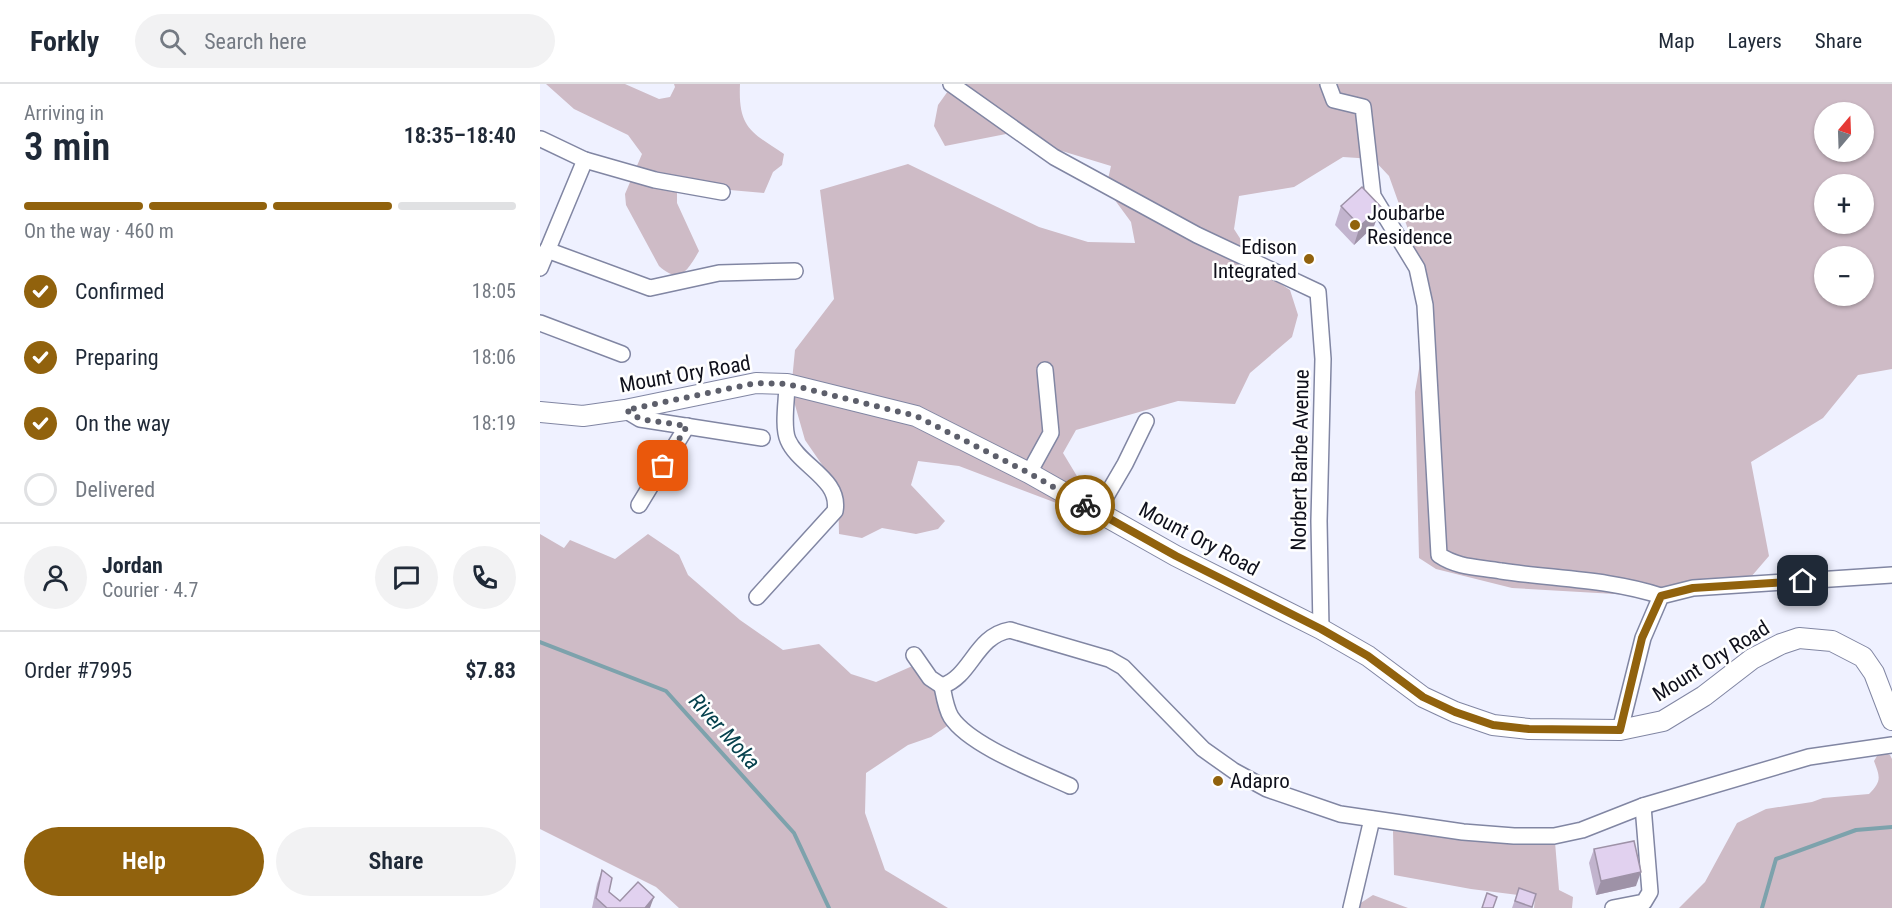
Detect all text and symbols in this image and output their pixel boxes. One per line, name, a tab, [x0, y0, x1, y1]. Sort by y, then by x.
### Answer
search box	[135, 14, 555, 68]
text: Forkly	[30, 25, 99, 58]
icon: search	[156, 25, 189, 58]
text: Search here	[204, 29, 307, 54]
text: Map	[1658, 29, 1695, 53]
text: Layers	[1728, 29, 1782, 53]
text: Share	[1815, 29, 1862, 53]
text: Arriving in	[24, 101, 104, 125]
north arrow	[1814, 102, 1874, 162]
map controls	[1814, 102, 1874, 306]
text: 18:35–18:40	[404, 123, 516, 148]
text: 3 min	[24, 124, 110, 170]
button: +	[1814, 174, 1874, 234]
place label: Joubarbe Residence	[1367, 201, 1453, 249]
marker: Joubarbe Residence	[1348, 218, 1362, 232]
text: On the way · 460 m	[24, 219, 174, 243]
place label: Edison Integrated	[1213, 235, 1297, 283]
button: −	[1814, 246, 1874, 306]
marker: Edison Integrated	[1302, 252, 1316, 266]
icon: check	[24, 275, 57, 308]
text: Confirmed	[75, 279, 164, 304]
text: 18:05	[472, 279, 516, 303]
icon: check	[24, 341, 57, 374]
text: Preparing	[75, 345, 159, 370]
text: 18:06	[472, 345, 516, 369]
street label: Mount Ory Road	[618, 351, 752, 397]
street label: Norbert Barbe Avenue	[1286, 369, 1314, 551]
icon: check	[24, 407, 57, 440]
text: On the way	[75, 411, 170, 436]
text: 18:19	[472, 411, 516, 435]
pin	[637, 440, 688, 491]
icon: bag	[646, 449, 679, 482]
courier	[1055, 475, 1115, 535]
text: Delivered	[75, 477, 155, 502]
icon: bike	[1069, 489, 1102, 522]
street label: Mount Ory Road	[1135, 497, 1263, 581]
button: person	[24, 546, 87, 609]
button: chat	[375, 546, 438, 609]
button: phone	[453, 546, 516, 609]
text: Jordan	[102, 553, 163, 578]
pin	[1777, 555, 1828, 606]
icon: home	[1786, 564, 1819, 597]
text: Courier · 4.7	[102, 578, 198, 602]
street label: Mount Ory Road	[1648, 616, 1774, 706]
text: Order #7995	[24, 658, 132, 683]
text: $7.83	[465, 658, 516, 683]
water label: River Moka	[684, 688, 765, 774]
place label: Adapro	[1230, 769, 1290, 793]
marker: Adapro	[1211, 774, 1225, 788]
button: Help	[24, 827, 264, 896]
button: Share	[276, 827, 516, 896]

